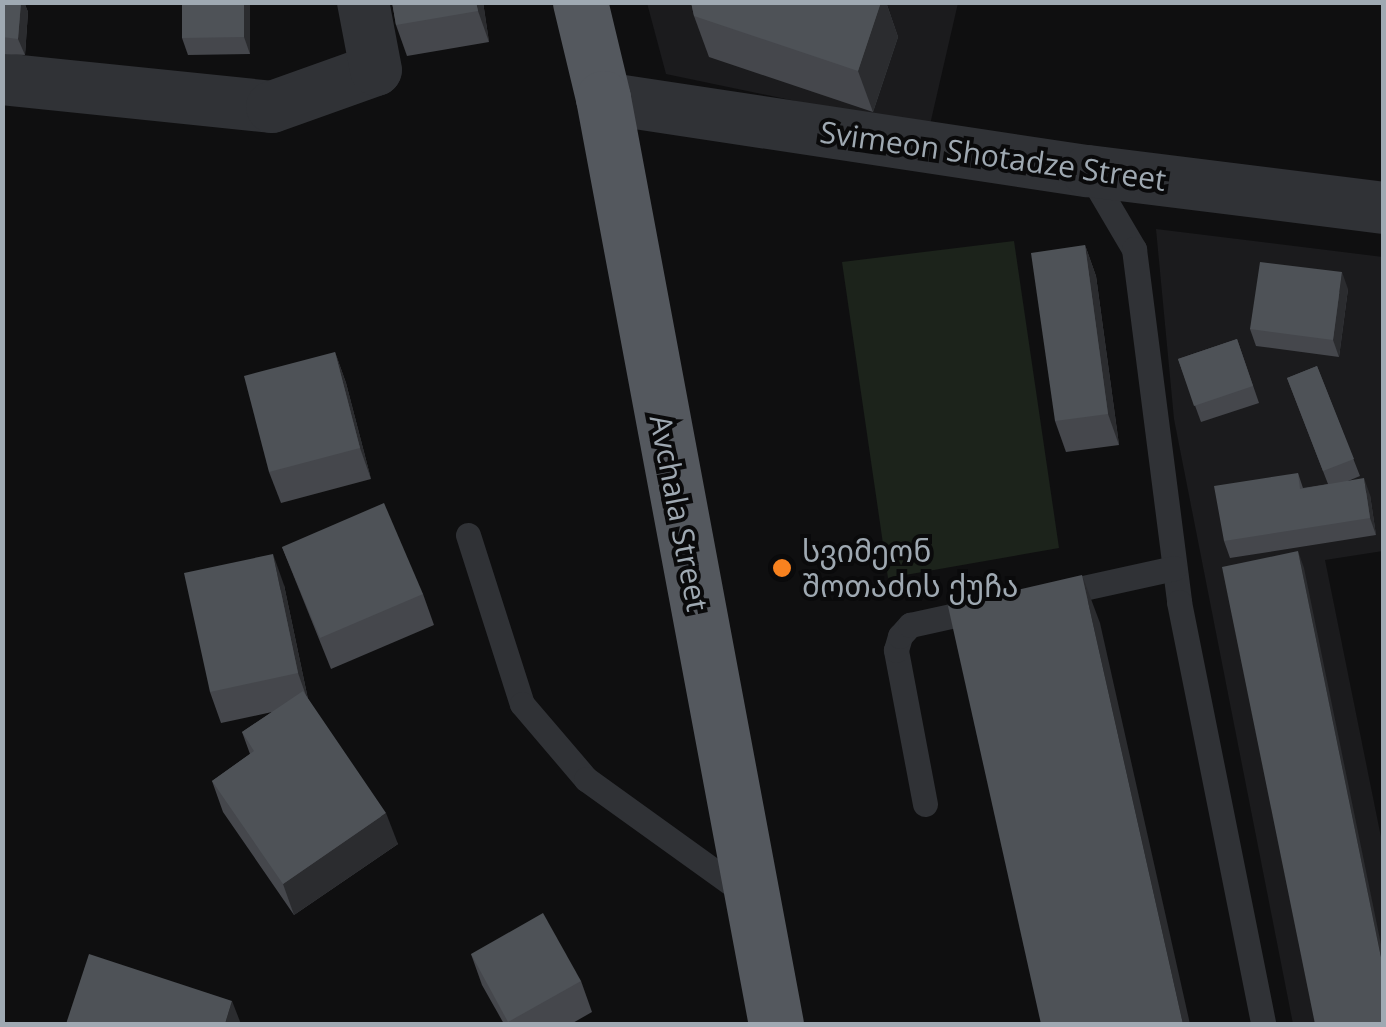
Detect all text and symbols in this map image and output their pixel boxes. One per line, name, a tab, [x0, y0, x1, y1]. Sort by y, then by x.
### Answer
street label: Svimeon Shotadze Street	[818, 114, 1168, 198]
street label: Avchala Street	[642, 412, 716, 614]
place label: სვიმეონ შოთაძის ქუჩა	[802, 533, 1019, 604]
marker: სვიმეონ შოთაძის ქუჩა	[771, 557, 793, 579]

